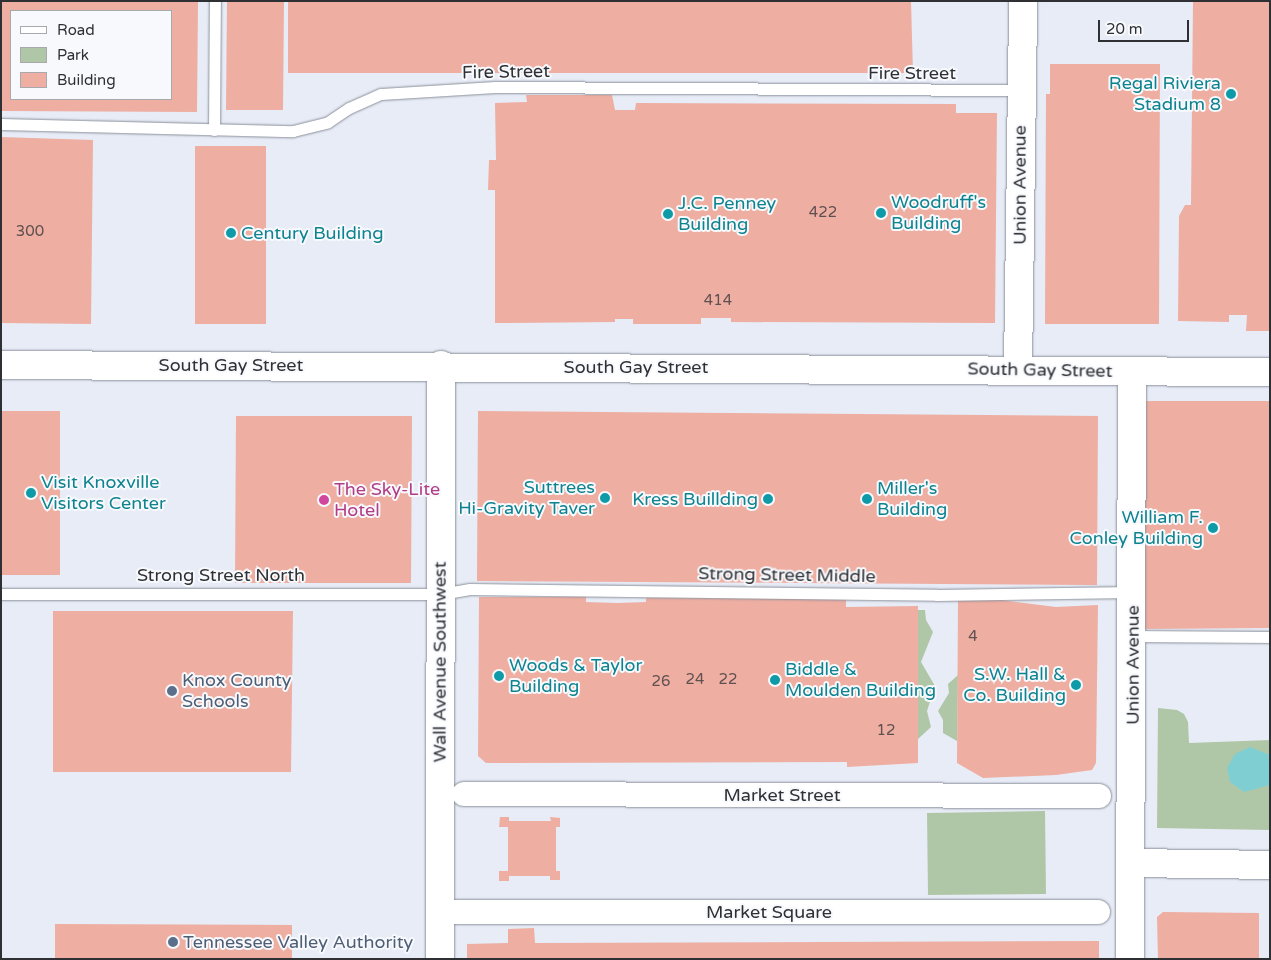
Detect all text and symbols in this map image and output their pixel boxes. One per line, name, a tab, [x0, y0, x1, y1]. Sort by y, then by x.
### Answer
legend	[10, 10, 172, 100]
scale bar	[1101, 10, 1192, 42]
text: 20 m	[1106, 20, 1143, 38]
text: Road	[57, 21, 95, 39]
text: Park	[57, 46, 89, 64]
street label: Fire Street	[462, 60, 550, 84]
street label: Fire Street	[868, 62, 956, 84]
text: Building	[57, 71, 116, 89]
place label: Regal Riviera Stadium 8	[1109, 73, 1221, 116]
marker: Regal Riviera Stadium 8	[1225, 88, 1237, 100]
street label: Union Avenue	[1009, 125, 1031, 245]
place label: Woodruff's Building	[891, 192, 986, 234]
place label: J.C. Penney Building	[678, 193, 776, 235]
house number: 422	[809, 204, 837, 222]
marker: Woodruff's Building	[875, 207, 887, 219]
marker: J.C. Penney Building	[662, 208, 674, 220]
place label: Century Building	[241, 222, 384, 244]
house number: 300	[16, 223, 44, 241]
marker: Century Building	[225, 227, 237, 239]
house number: 414	[704, 292, 732, 310]
street label: South Gay Street	[159, 354, 303, 376]
street label: South Gay Street	[564, 356, 708, 378]
street label: South Gay Street	[967, 358, 1113, 382]
place label: Visit Knoxville Visitors Center	[41, 472, 166, 514]
place label: Suttrees Hi-Gravity Taver	[458, 477, 595, 520]
place label: Miller's Building	[877, 478, 947, 520]
place label: The Sky-Lite Hotel	[334, 479, 440, 522]
marker: Visit Knoxville Visitors Center	[25, 487, 37, 499]
place label: Kress Buillding	[632, 488, 758, 510]
marker: Suttrees Hi-Gravity Taver	[599, 492, 611, 504]
marker: Kress Buillding	[762, 493, 774, 505]
marker: Miller's Building	[861, 493, 873, 505]
marker: The Sky-Lite Hotel	[318, 494, 330, 506]
place label: William F. Conley Building	[1070, 507, 1203, 550]
marker: William F. Conley Building	[1207, 522, 1219, 534]
street label: Wall Avenue Southwest	[429, 562, 451, 762]
street label: Strong Street Middle	[698, 563, 876, 587]
street label: Strong Street North	[137, 564, 305, 586]
street label: Union Avenue	[1122, 605, 1144, 725]
house number: 4	[968, 628, 978, 646]
place label: Woods & Taylor Building	[509, 655, 642, 698]
place label: Biddle & Moulden Building	[785, 659, 936, 702]
place label: S.W. Hall & Co. Building	[963, 664, 1066, 706]
place label: Knox County Schools	[182, 670, 291, 712]
marker: Woods & Taylor Building	[493, 670, 505, 682]
house number: 24	[686, 671, 704, 689]
house number: 22	[719, 671, 737, 689]
house number: 26	[652, 673, 670, 691]
marker: Biddle & Moulden Building	[769, 674, 781, 686]
marker: S.W. Hall & Co. Building	[1070, 679, 1082, 691]
marker: Knox County Schools	[166, 685, 178, 697]
house number: 12	[877, 722, 895, 740]
street label: Market Street	[723, 784, 841, 806]
street label: Market Square	[706, 901, 832, 923]
place label: Tennessee Valley Authority	[183, 931, 413, 953]
marker: Tennessee Valley Authority	[167, 936, 179, 948]

